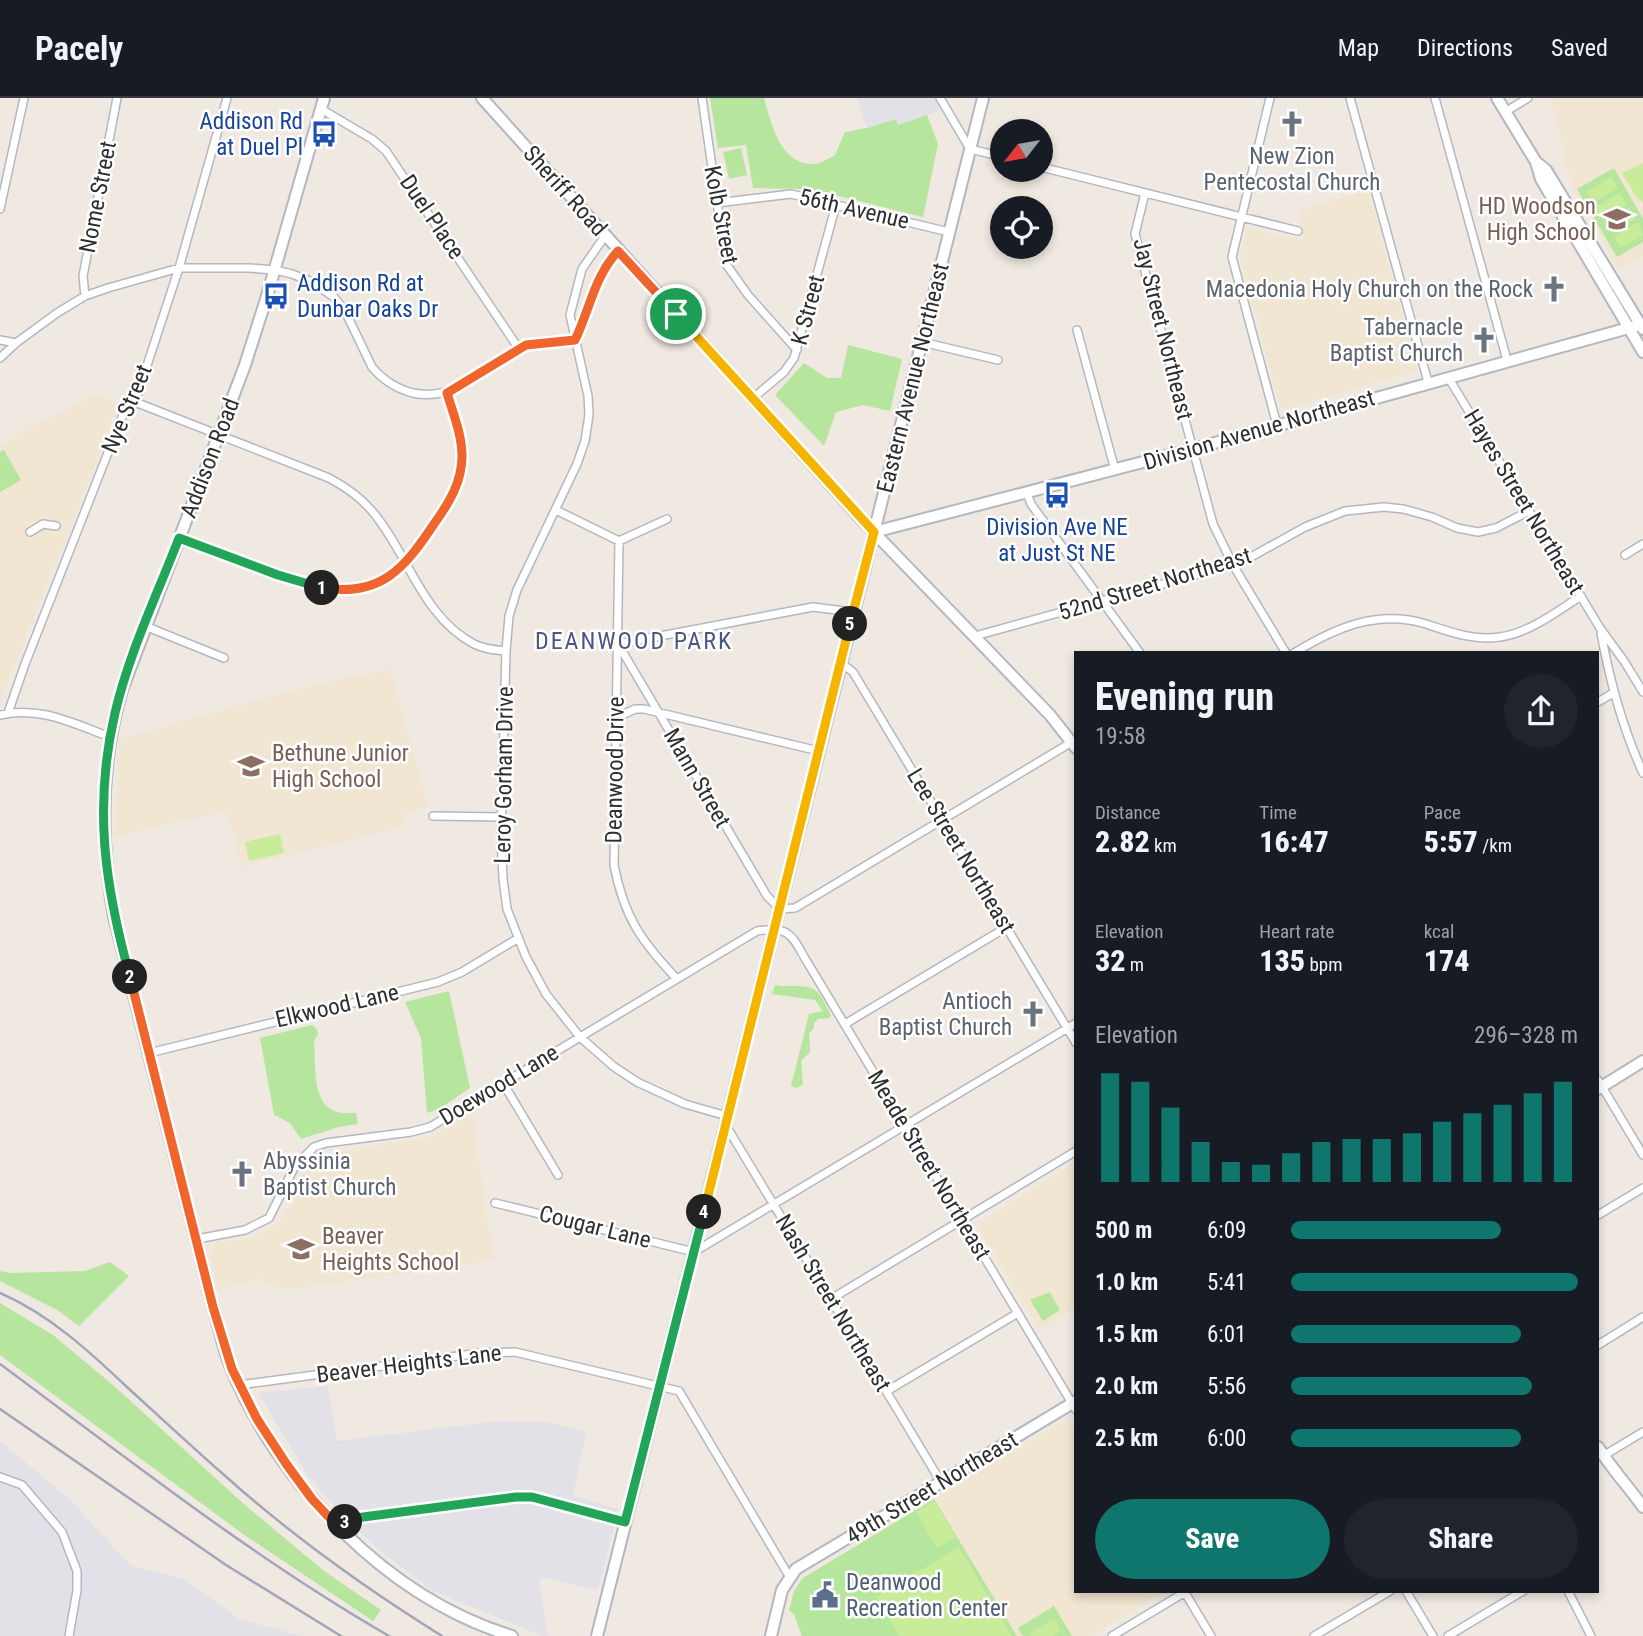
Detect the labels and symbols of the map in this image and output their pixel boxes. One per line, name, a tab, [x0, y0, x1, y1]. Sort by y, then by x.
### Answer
place label: Addison Rd at Duel Pl	[200, 108, 303, 161]
church icon: New Zion Pentecostal Church	[1277, 109, 1307, 139]
bus stop icon: Addison Rd at Duel Pl	[309, 119, 339, 149]
north arrow	[990, 119, 1054, 182]
street label: Nome Street	[74, 139, 122, 255]
street label: Sheriff Road	[517, 140, 613, 242]
place label: New Zion Pentecostal Church	[1204, 143, 1380, 196]
street label: Kolb Street	[698, 164, 744, 266]
street label: Duel Place	[394, 170, 470, 264]
street label: 56th Avenue	[796, 183, 912, 235]
place label: HD Woodson High School	[1478, 193, 1596, 246]
school or university icon: HD Woodson High School	[1602, 204, 1632, 234]
street label: Jay Street Northeast	[1127, 235, 1199, 423]
street label: Eastern Avenue Northeast	[871, 260, 955, 496]
place label: Addison Rd at Dunbar Oaks Dr	[297, 270, 438, 323]
street label: K Street	[786, 272, 830, 348]
church icon: Macedonia Holy Church on the Rock	[1539, 274, 1569, 304]
place label: Macedonia Holy Church on the Rock	[1206, 276, 1534, 303]
bus stop icon: Addison Rd at Dunbar Oaks Dr	[261, 281, 291, 311]
pin	[646, 284, 706, 344]
place label: Tabernacle Baptist Church	[1330, 314, 1463, 367]
church icon: Tabernacle Baptist Church	[1469, 325, 1499, 355]
street label: Nye Street	[96, 361, 158, 457]
street label: Division Avenue Northeast	[1140, 384, 1378, 476]
street label: Addison Road	[175, 394, 245, 522]
street label: Hayes Street Northeast	[1458, 405, 1590, 599]
bus stop icon: Division Ave NE at Just St NE	[1042, 480, 1072, 510]
place label: Division Ave NE at Just St NE	[986, 514, 1128, 567]
street label: 52nd Street Northeast	[1055, 542, 1255, 626]
pin: 1	[304, 570, 340, 606]
pin: 5	[832, 606, 868, 642]
district label: DEANWOOD PARK	[535, 627, 733, 655]
street label: Leroy Gorham Drive	[489, 686, 519, 864]
street label: Deanwood Drive	[600, 696, 630, 844]
street label: Mann Street	[658, 724, 736, 832]
place label: Bethune Junior High School	[272, 740, 409, 793]
school or university icon: Bethune Junior High School	[236, 751, 266, 781]
street label: Lee Street Northeast	[901, 764, 1021, 938]
pin: 2	[113, 960, 148, 994]
street label: Elkwood Lane	[273, 979, 401, 1033]
place label: Antioch Baptist Church	[879, 988, 1012, 1041]
church icon: Antioch Baptist Church	[1018, 999, 1048, 1029]
street label: Doewood Lane	[435, 1039, 563, 1131]
street label: Meade Street Northeast	[862, 1065, 996, 1265]
place label: Abyssinia Baptist Church	[263, 1148, 396, 1201]
church icon: Abyssinia Baptist Church	[227, 1159, 257, 1189]
pin: 4	[686, 1194, 722, 1230]
street label: Cougar Lane	[536, 1200, 654, 1254]
street label: Nash Street Northeast	[769, 1210, 897, 1396]
place label: Beaver Heights School	[322, 1223, 459, 1276]
school or university icon: Beaver Heights School	[286, 1234, 316, 1264]
street label: Beaver Heights Lane	[315, 1339, 503, 1389]
street label: 49th Street Northeast	[841, 1426, 1023, 1550]
pin: 3	[328, 1504, 362, 1540]
place label: Deanwood Recreation Center	[846, 1569, 1008, 1622]
public building icon: Deanwood Recreation Center	[810, 1580, 840, 1610]

